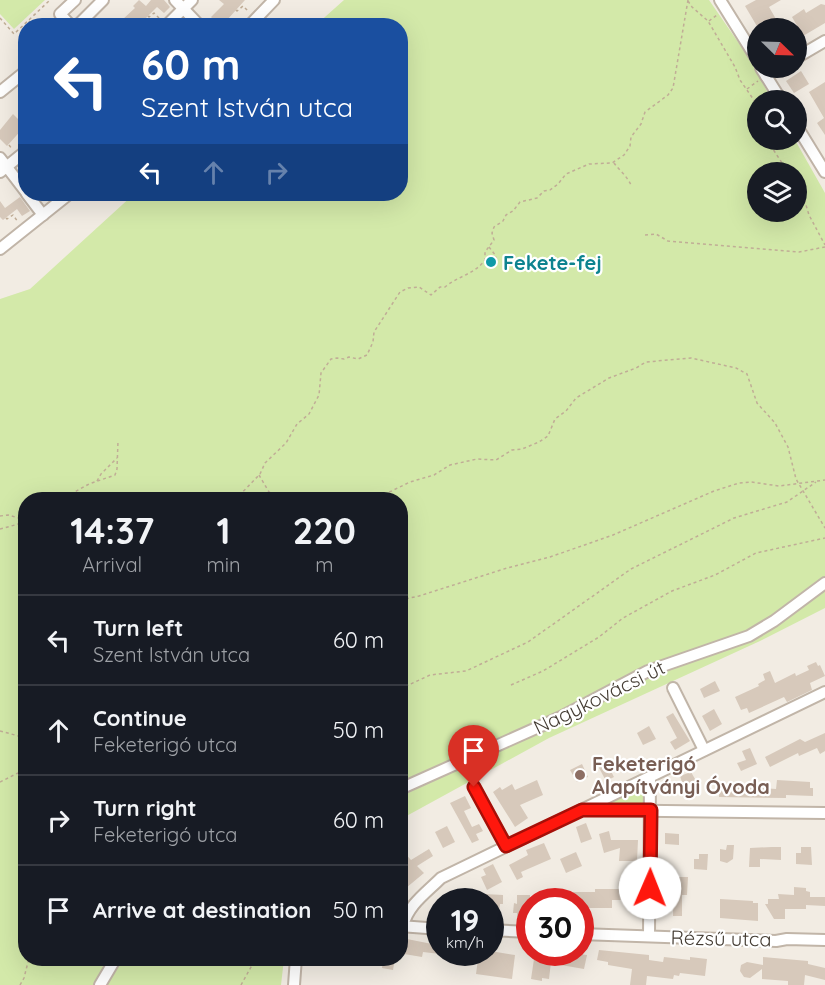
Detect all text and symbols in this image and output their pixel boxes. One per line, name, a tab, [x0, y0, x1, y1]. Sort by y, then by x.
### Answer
north arrow	[747, 18, 807, 78]
map controls	[747, 18, 807, 222]
text: 60 m	[141, 38, 241, 91]
icon: left	[42, 42, 120, 120]
text: Szent István utca	[141, 90, 353, 124]
button: search	[747, 90, 807, 150]
icon: left	[134, 156, 167, 189]
icon: ahead	[197, 156, 230, 189]
icon: right	[260, 156, 293, 189]
button: layers	[747, 162, 807, 222]
place label: Fekete-fej	[503, 250, 602, 275]
marker: Fekete-fej	[484, 255, 498, 269]
text: 14:37	[70, 508, 154, 553]
text: 1	[216, 508, 231, 553]
text: 220	[293, 508, 356, 553]
text: Arrival	[82, 552, 142, 577]
text: min	[206, 552, 241, 577]
text: m	[315, 552, 333, 577]
text: Turn left	[93, 614, 183, 642]
icon: left	[42, 624, 75, 657]
text: 60 m	[333, 626, 384, 654]
text: Szent István utca	[93, 642, 250, 667]
street label: Nagykovácsi út	[529, 654, 669, 740]
text: Continue	[93, 704, 187, 732]
icon: ahead	[42, 714, 75, 747]
text: 50 m	[333, 716, 384, 744]
pin	[448, 725, 499, 787]
text: Feketerigó utca	[93, 732, 237, 757]
icon: arrive	[457, 734, 490, 767]
place label: Feketerigó Alapítványi Óvoda	[592, 751, 770, 799]
marker: Feketerigó Alapítványi Óvoda	[573, 768, 587, 782]
text: Turn right	[93, 794, 197, 822]
icon: right	[42, 804, 75, 837]
text: 60 m	[333, 806, 384, 834]
text: Feketerigó utca	[93, 822, 237, 847]
position arrow	[618, 856, 682, 920]
speed limit sign: 30	[516, 888, 594, 966]
icon: arrive	[42, 894, 75, 927]
text: Arrive at destination	[93, 896, 311, 924]
text: 50 m	[333, 896, 384, 924]
text: 19	[451, 901, 479, 939]
street label: Rézsű utca	[670, 925, 772, 951]
text: km/h	[446, 933, 484, 952]

